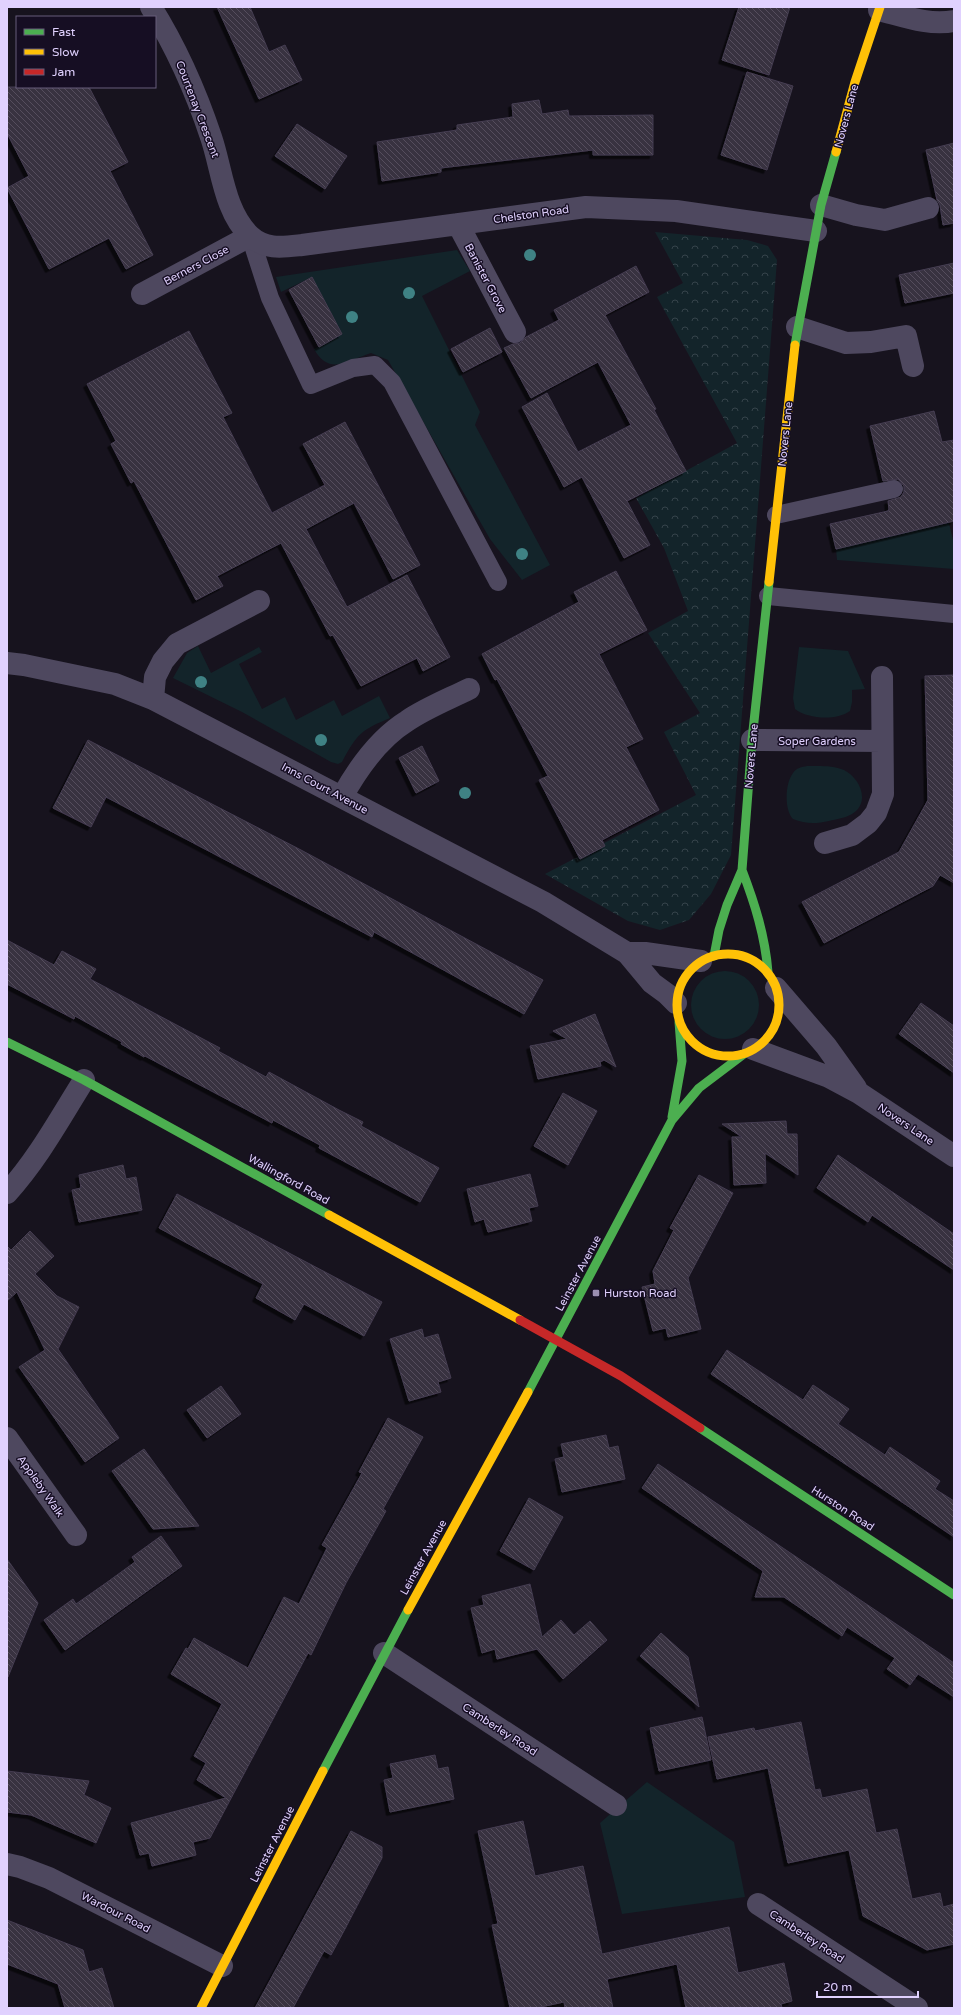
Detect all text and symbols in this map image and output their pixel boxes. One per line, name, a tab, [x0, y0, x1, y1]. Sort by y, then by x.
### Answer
legend	[16, 16, 156, 88]
text: Fast	[52, 25, 76, 39]
text: Slow	[52, 45, 79, 59]
street label: Courtenay Crescent	[173, 59, 222, 160]
text: Jam	[52, 65, 75, 79]
street label: Novers Lane	[832, 83, 861, 149]
street label: Chelston Road	[492, 203, 570, 226]
street label: Banister Grove	[462, 241, 509, 315]
street label: Berners Close	[161, 243, 231, 288]
street label: Novers Lane	[776, 401, 795, 467]
street label: Novers Lane	[742, 723, 761, 789]
street label: Soper Gardens	[778, 735, 856, 748]
street label: Inns Court Avenue	[279, 760, 370, 817]
street label: Novers Lane	[875, 1101, 936, 1148]
street label: Wallingford Road	[246, 1152, 332, 1207]
street label: Leinster Avenue	[553, 1233, 604, 1313]
place label: Hurston Road	[604, 1287, 676, 1300]
marker: Hurston Road	[591, 1288, 601, 1298]
street label: Appleby Walk	[15, 1453, 67, 1520]
street label: Hurston Road	[809, 1483, 877, 1534]
street label: Leinster Avenue	[397, 1517, 449, 1597]
street label: Camberley Road	[460, 1700, 540, 1758]
street label: Leinster Avenue	[248, 1804, 297, 1885]
street label: Wardour Road	[79, 1889, 153, 1936]
street label: Camberley Road	[767, 1907, 847, 1965]
scale bar	[817, 1973, 918, 1999]
text: 20 m	[823, 1980, 852, 1994]

